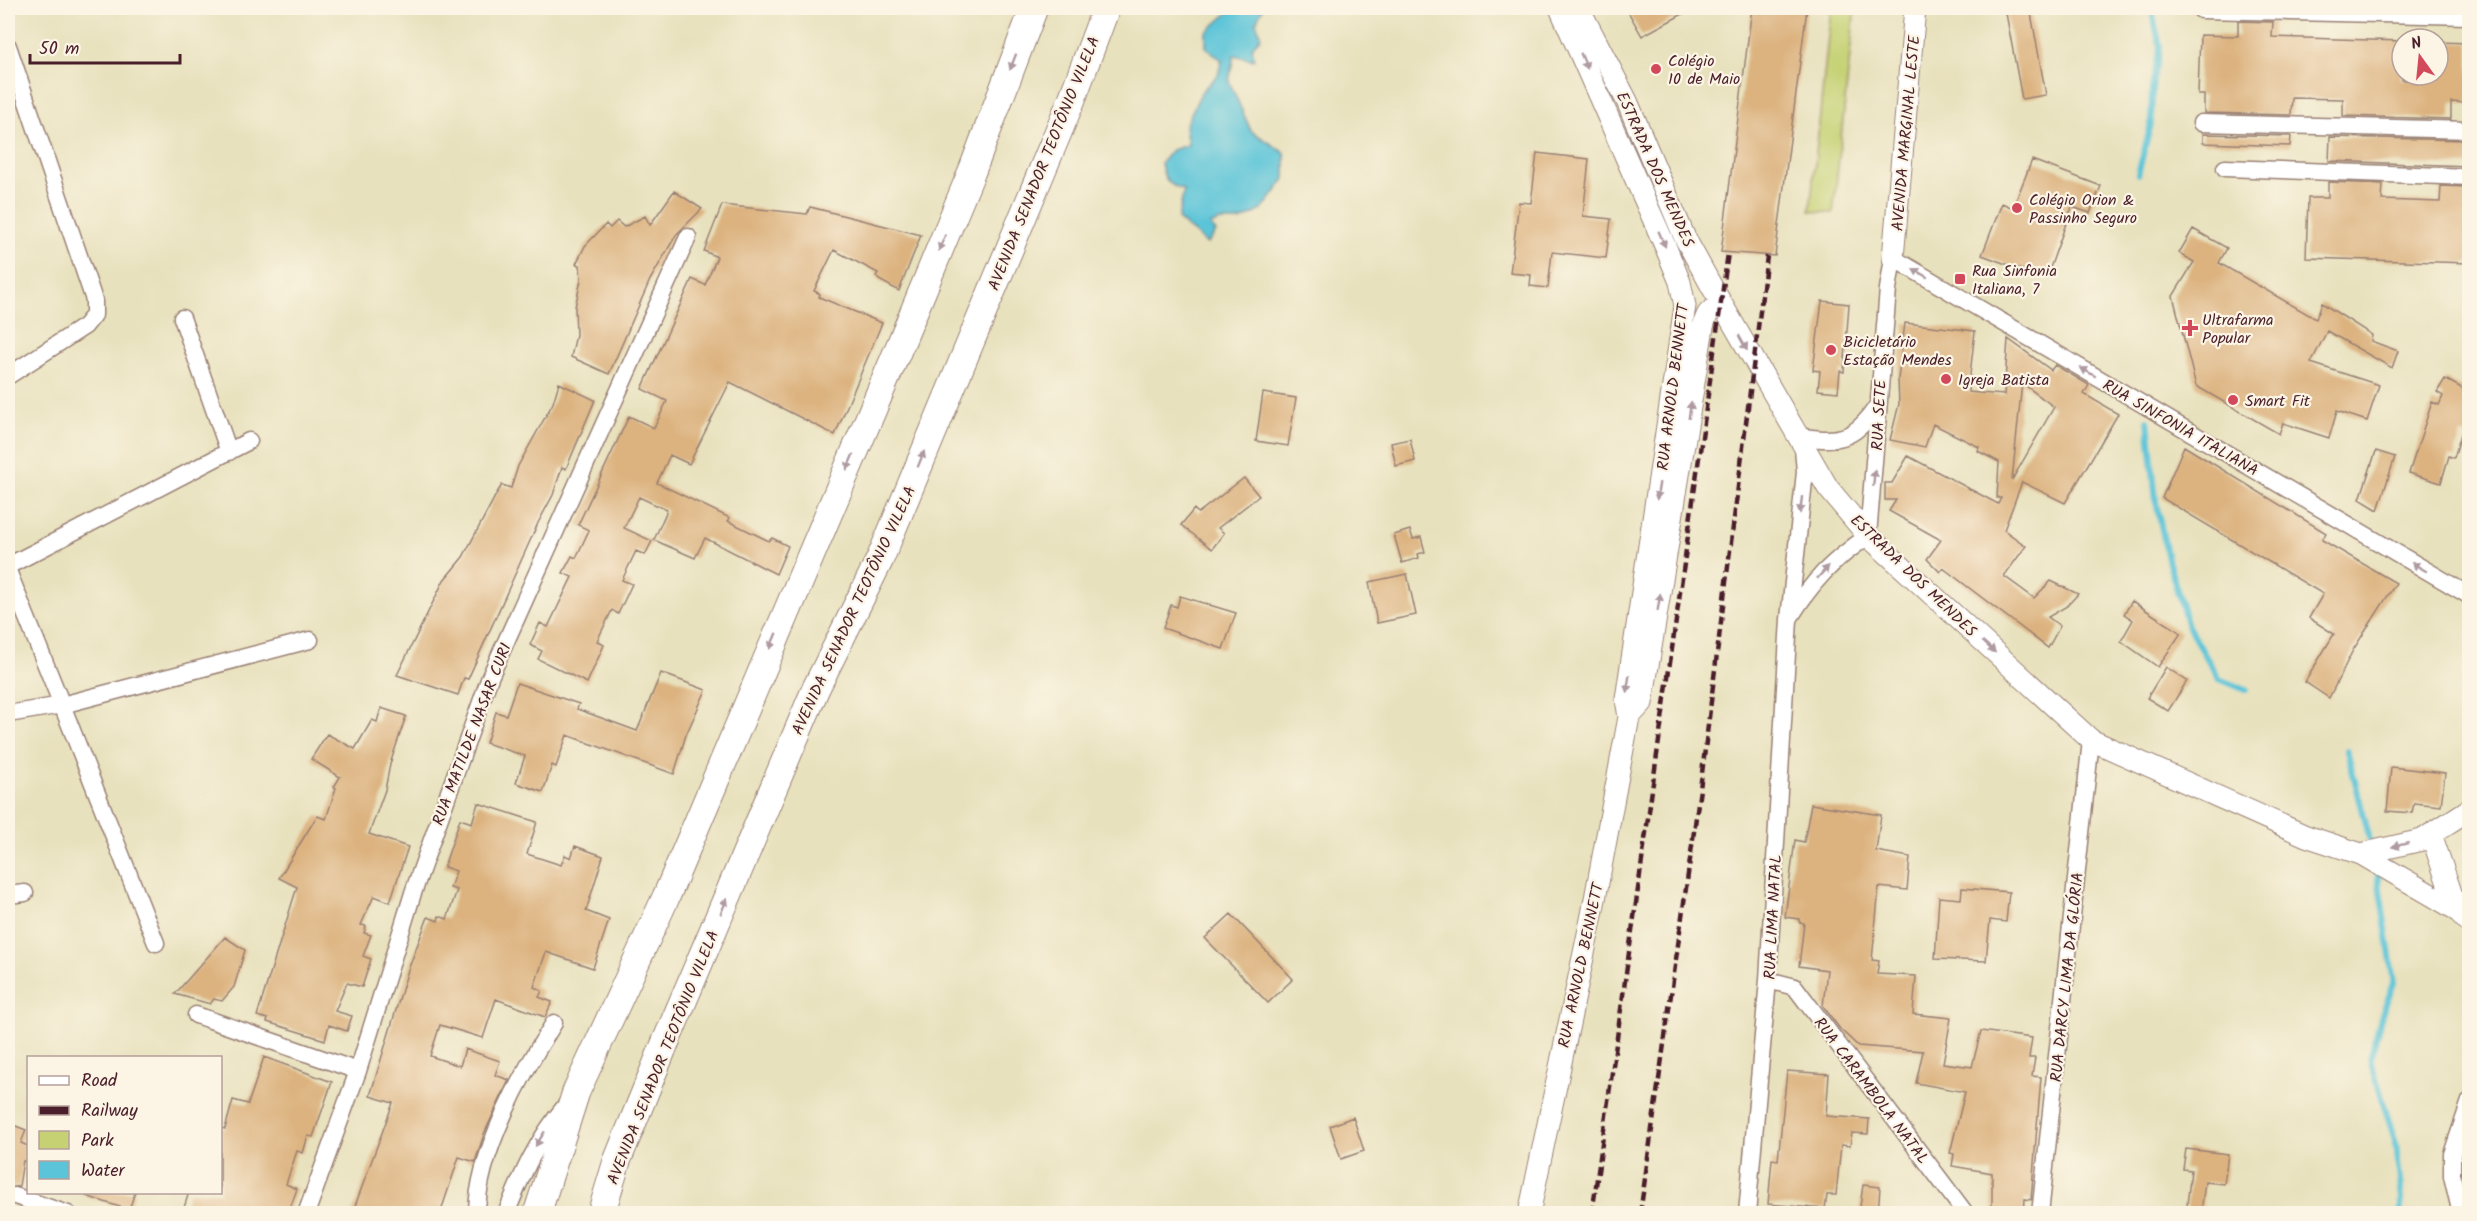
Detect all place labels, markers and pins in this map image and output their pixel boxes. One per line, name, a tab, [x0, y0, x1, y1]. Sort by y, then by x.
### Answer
place label: Colégio 10 de Maio	[1668, 49, 1740, 92]
marker: Colégio 10 de Maio	[1649, 62, 1663, 76]
place label: Colégio Orion & Passinho Seguro	[2029, 188, 2137, 231]
marker: Colégio Orion & Passinho Seguro	[2010, 201, 2024, 215]
place label: Rua Sinfonia Italiana, 7	[1972, 259, 2057, 302]
marker: Rua Sinfonia Italiana, 7	[1953, 272, 1967, 286]
place label: Ultrafarma Popular	[2202, 308, 2274, 351]
marker: Ultrafarma Popular	[2183, 321, 2197, 335]
place label: Bicicletário Estação Mendes	[1843, 330, 1952, 373]
marker: Bicicletário Estação Mendes	[1824, 343, 1838, 357]
place label: Igreja Batista	[1958, 368, 2049, 393]
marker: Igreja Batista	[1939, 372, 1953, 386]
place label: Smart Fit	[2245, 389, 2311, 414]
marker: Smart Fit	[2226, 393, 2240, 407]

